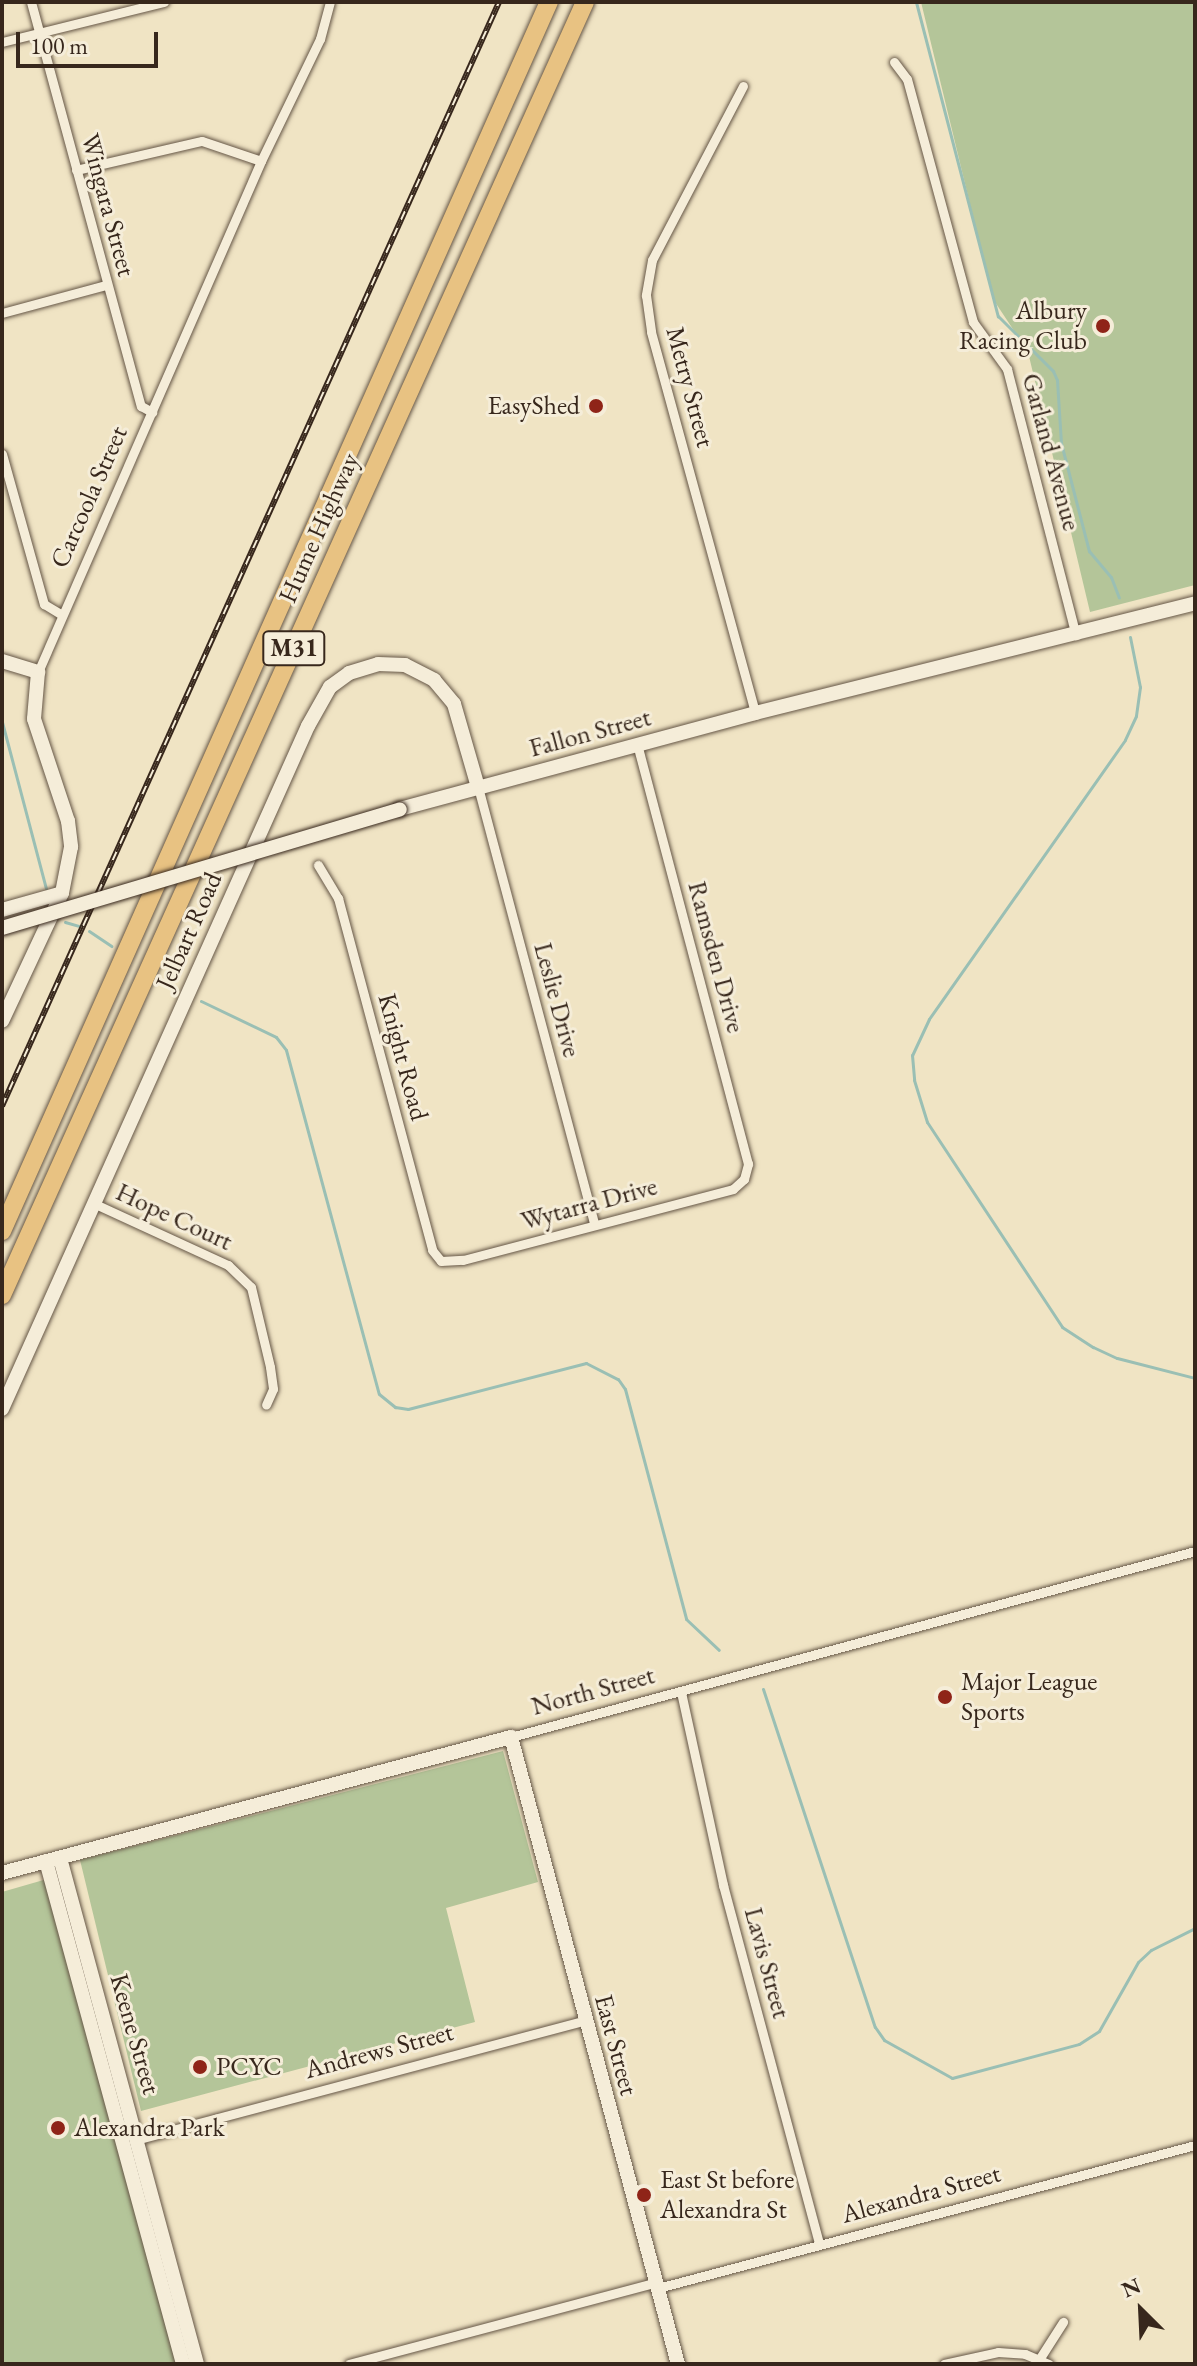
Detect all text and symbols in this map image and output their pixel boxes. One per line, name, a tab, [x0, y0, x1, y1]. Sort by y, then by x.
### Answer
scale bar	[20, 16, 162, 66]
text: 100 m	[30, 30, 88, 61]
street label: Wingara Street	[74, 130, 142, 280]
place label: Albury Racing Club	[959, 295, 1087, 356]
marker: Albury Racing Club	[1094, 317, 1112, 335]
street label: Metry Street	[659, 323, 721, 451]
street label: Garland Avenue	[1015, 370, 1087, 534]
place label: EasyShed	[488, 390, 580, 422]
marker: EasyShed	[587, 397, 605, 415]
street label: Carcoola Street	[44, 421, 134, 573]
street label: Hume Highway	[272, 448, 366, 608]
road number: M31	[262, 628, 326, 668]
street label: Fallon Street	[526, 702, 654, 764]
street label: Jelbart Road	[149, 868, 229, 994]
street label: Ramsden Drive	[681, 878, 751, 1036]
street label: Leslie Drive	[527, 939, 587, 1061]
street label: Knight Road	[371, 990, 435, 1124]
street label: Wytarra Drive	[518, 1171, 660, 1237]
street label: Hope Court	[111, 1177, 237, 1257]
street label: North Street	[528, 1660, 658, 1722]
place label: Major League Sports	[961, 1666, 1097, 1728]
marker: Major League Sports	[936, 1688, 954, 1706]
street label: Lavis Street	[737, 1904, 797, 2022]
street label: Keene Street	[103, 1970, 167, 2098]
street label: East Street	[588, 1991, 644, 2099]
street label: Andrews Street	[301, 2016, 457, 2086]
place label: PCYC	[216, 2051, 282, 2083]
marker: PCYC	[191, 2058, 209, 2076]
place label: Alexandra Park	[74, 2112, 225, 2144]
marker: Alexandra Park	[49, 2119, 67, 2137]
street label: Alexandra Street	[838, 2158, 1004, 2230]
place label: East St before Alexandra St	[660, 2164, 794, 2226]
marker: East St before Alexandra St	[635, 2186, 653, 2204]
north arrow	[1101, 2270, 1181, 2350]
text: N	[1117, 2271, 1145, 2304]

